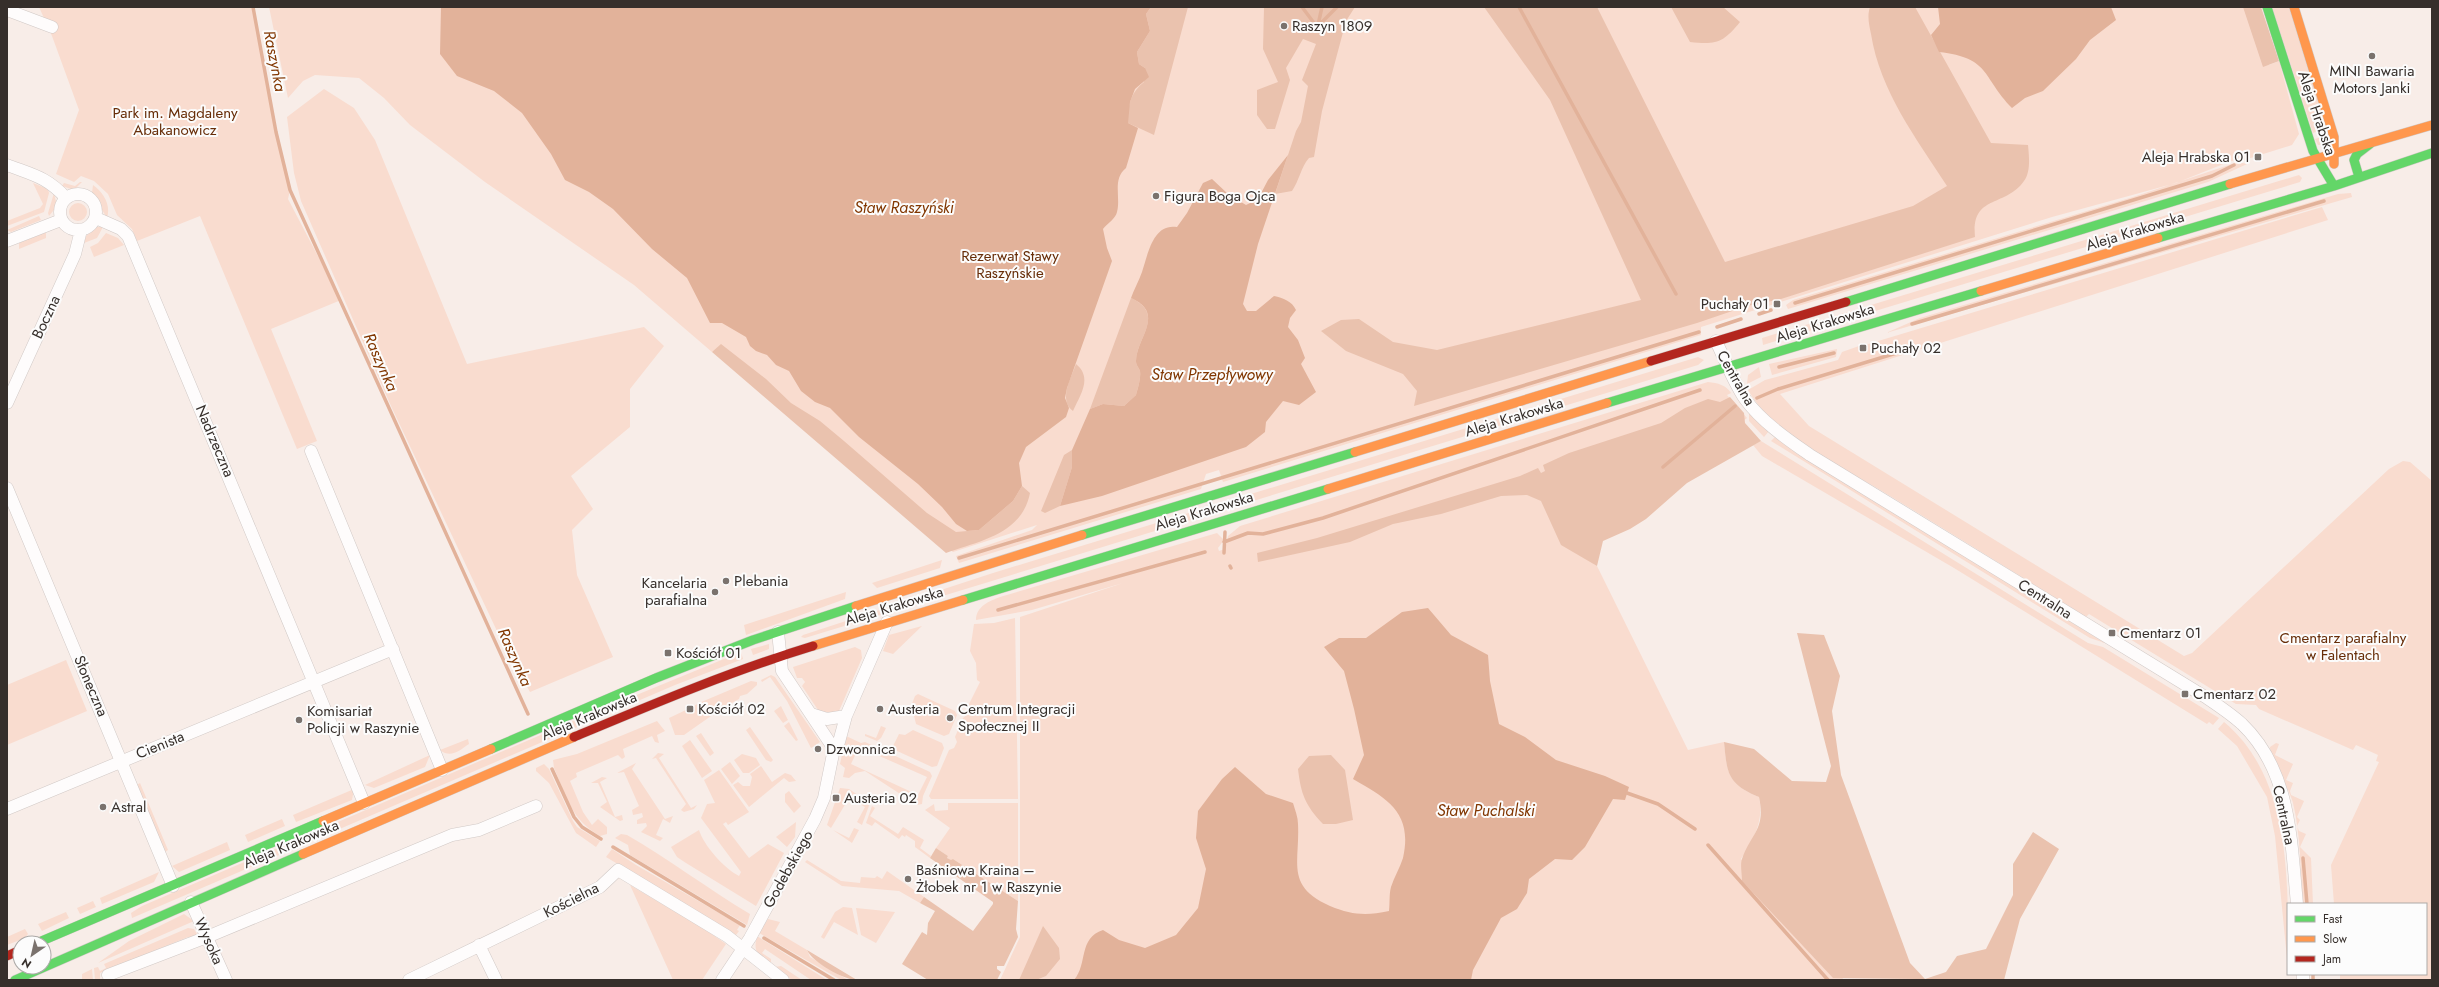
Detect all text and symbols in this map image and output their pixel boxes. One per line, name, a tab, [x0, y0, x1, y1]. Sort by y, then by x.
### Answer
place label: Raszyn 1809	[1292, 15, 1372, 37]
marker: Raszyn 1809	[1279, 21, 1289, 31]
water label: Raszynka	[258, 28, 292, 94]
marker: MINI Bawaria Motors Janki	[2367, 51, 2377, 61]
place label: MINI Bawaria Motors Janki	[2330, 60, 2414, 99]
street label: Aleja Hrabska	[2292, 68, 2342, 158]
park label: Park im. Magdaleny Abakanowicz	[112, 102, 238, 141]
place label: Aleja Hrabska 01	[2142, 146, 2250, 168]
marker: Aleja Hrabska 01	[2253, 152, 2263, 162]
place label: Figura Boga Ojca	[1164, 185, 1276, 207]
marker: Figura Boga Ojca	[1151, 191, 1161, 201]
water label: Staw Raszyński	[854, 196, 955, 219]
street label: Aleja Krakowska	[2083, 206, 2187, 256]
park label: Rezerwat Stawy Raszyńskie	[961, 245, 1059, 284]
street label: Boczna	[26, 292, 66, 342]
place label: Puchały 01	[1701, 293, 1769, 315]
street label: Aleja Krakowska	[1773, 298, 1877, 348]
marker: Puchały 01	[1772, 299, 1782, 309]
water label: Raszynka	[358, 329, 404, 395]
place label: Puchały 02	[1871, 337, 1941, 359]
marker: Puchały 02	[1858, 343, 1868, 353]
street label: Centralna	[1711, 346, 1761, 410]
water label: Staw Przepływowy	[1151, 363, 1274, 386]
street label: Aleja Krakowska	[1462, 392, 1566, 442]
street label: Nadrzeczna	[190, 401, 240, 481]
street label: Aleja Krakowska	[1152, 486, 1256, 536]
place label: Plebania	[734, 570, 788, 592]
place label: Kancelaria parafialna	[642, 572, 707, 611]
street label: Centralna	[2014, 574, 2076, 624]
marker: Plebania	[721, 576, 731, 586]
street label: Aleja Krakowska	[842, 581, 946, 631]
marker: Kancelaria parafialna	[710, 587, 720, 597]
place label: Cmentarz 01	[2120, 622, 2201, 644]
water label: Raszynka	[492, 624, 538, 690]
park label: Cmentarz parafialny w Falentach	[2280, 627, 2407, 666]
marker: Cmentarz 01	[2107, 628, 2117, 638]
place label: Kościół 01	[676, 642, 741, 664]
marker: Kościół 01	[663, 648, 673, 658]
street label: Słoneczna	[68, 652, 114, 720]
place label: Cmentarz 02	[2193, 683, 2276, 705]
street label: Aleja Krakowska	[538, 686, 640, 746]
marker: Cmentarz 02	[2180, 689, 2190, 699]
place label: Kościół 02	[698, 698, 765, 720]
place label: Austeria	[888, 698, 939, 720]
place label: Centrum Integracji Społecznej II	[958, 698, 1075, 737]
place label: Komisariat Policji w Raszynie	[307, 700, 419, 739]
marker: Kościół 02	[685, 704, 695, 714]
marker: Austeria	[875, 704, 885, 714]
marker: Centrum Integracji Społecznej II	[945, 713, 955, 723]
marker: Komisariat Policji w Raszynie	[294, 715, 304, 725]
street label: Cienista	[132, 725, 188, 765]
place label: Dzwonnica	[826, 738, 896, 760]
marker: Dzwonnica	[813, 744, 823, 754]
street label: Centralna	[2267, 783, 2301, 847]
place label: Austeria 02	[844, 787, 917, 809]
marker: Austeria 02	[831, 793, 841, 803]
place label: Astral	[111, 796, 146, 818]
water label: Staw Puchalski	[1437, 799, 1536, 822]
marker: Astral	[98, 802, 108, 812]
street label: Aleja Krakowska	[240, 814, 342, 874]
street label: Godebskiego	[758, 826, 818, 912]
place label: Baśniowa Kraina – Żłobek nr 1 w Raszynie	[916, 859, 1062, 898]
marker: Baśniowa Kraina – Żłobek nr 1 w Raszynie	[903, 874, 913, 884]
street label: Kościelna	[539, 877, 603, 923]
legend	[2287, 903, 2427, 975]
text: Fast	[2323, 910, 2342, 928]
street label: Wysoka	[189, 914, 229, 968]
text: Slow	[2323, 930, 2348, 948]
north arrow	[12, 935, 52, 975]
text: Jam	[2321, 950, 2341, 968]
text: N	[18, 954, 35, 972]

